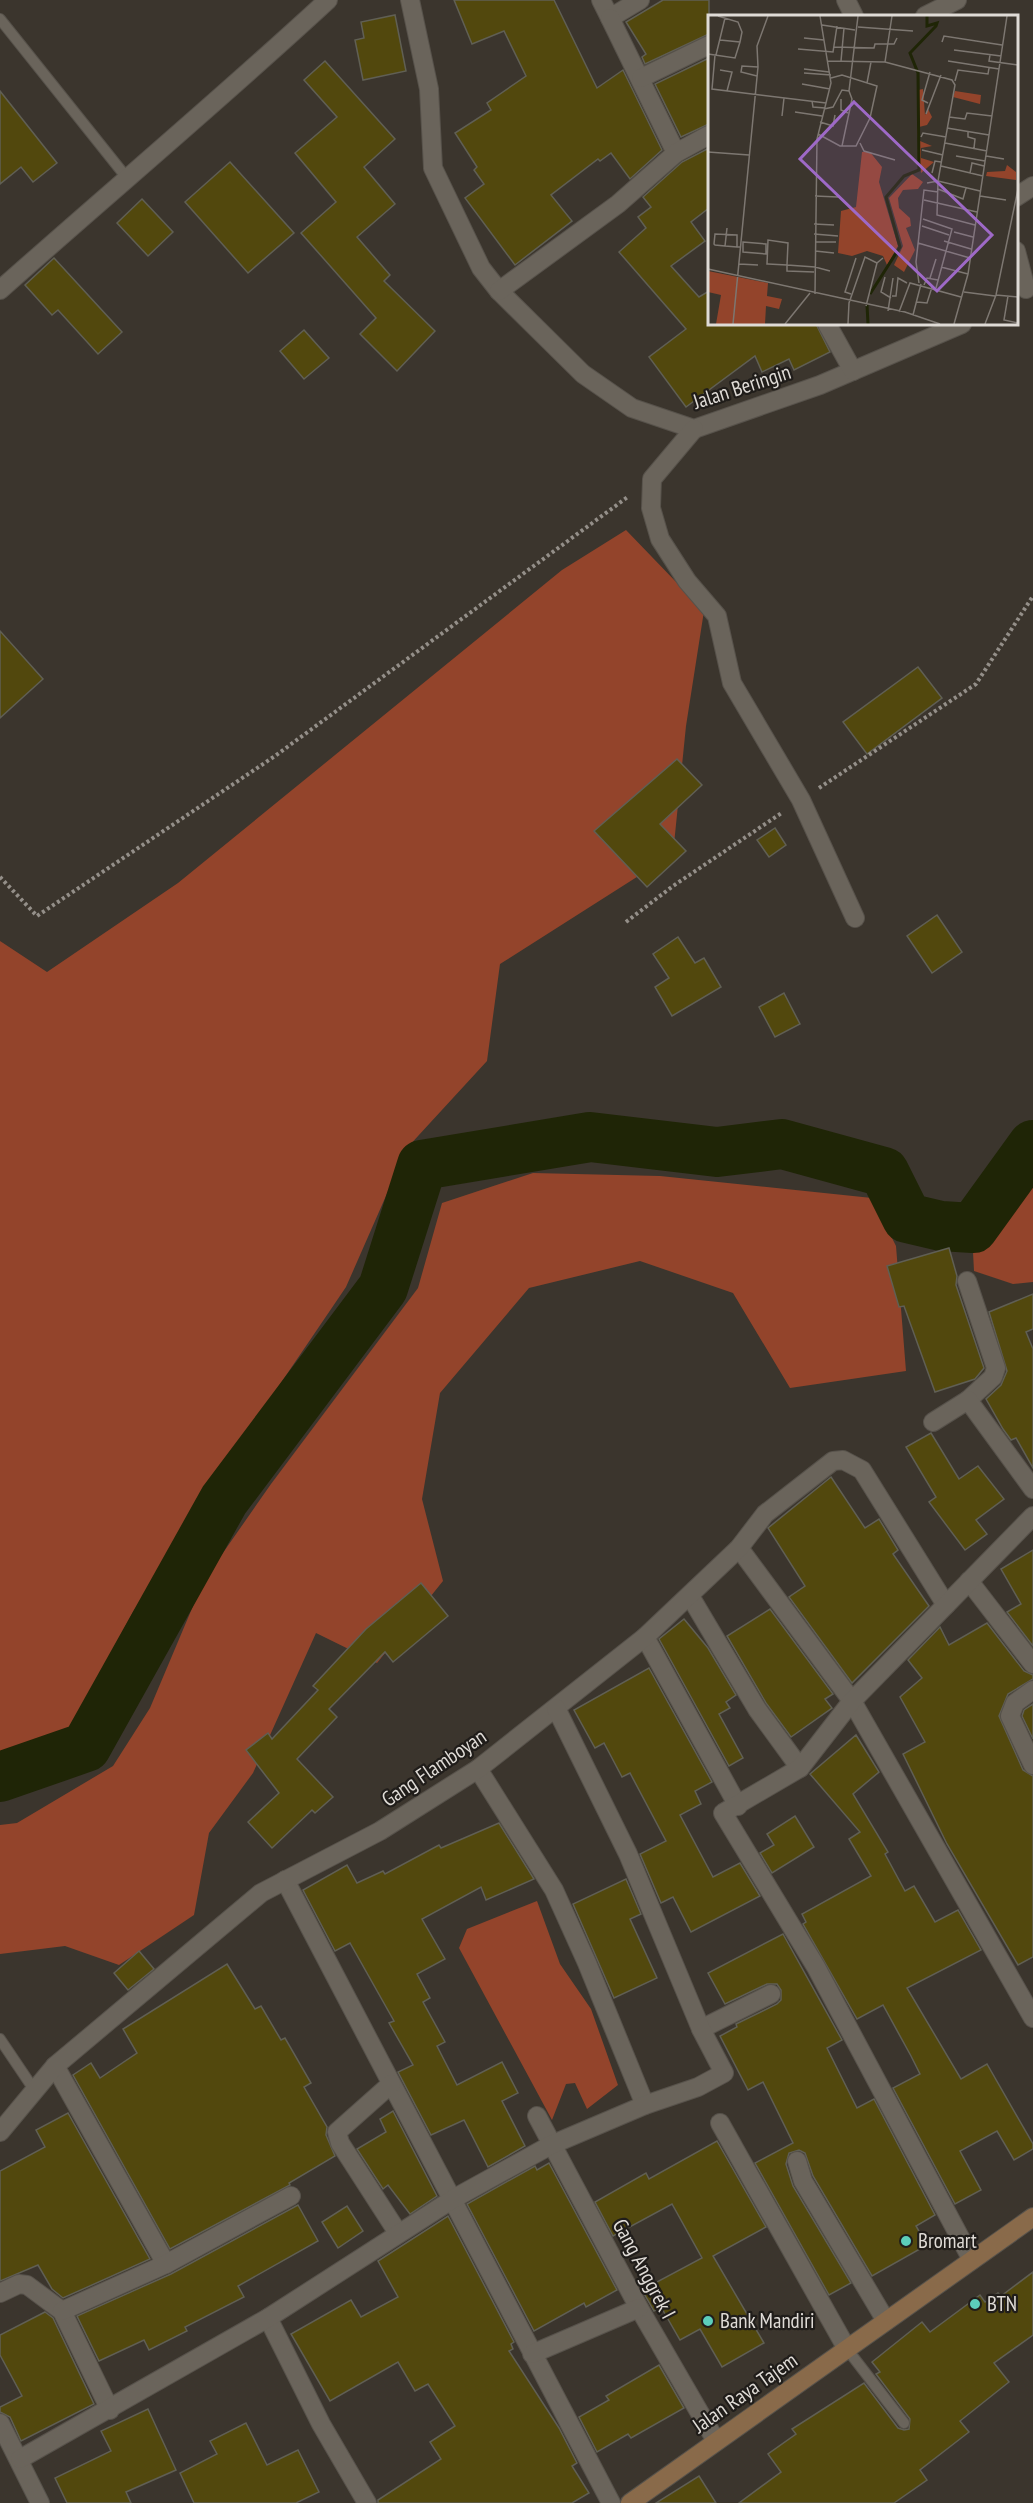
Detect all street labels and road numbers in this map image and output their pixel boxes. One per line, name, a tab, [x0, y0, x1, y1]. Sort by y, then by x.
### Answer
street label: Jalan Beringin	[689, 358, 794, 415]
street label: Gang Flamboyan	[376, 1723, 491, 1812]
street label: Gang Anggrek I	[607, 2214, 682, 2323]
street label: Jalan Raya Tajem	[686, 2347, 802, 2439]

